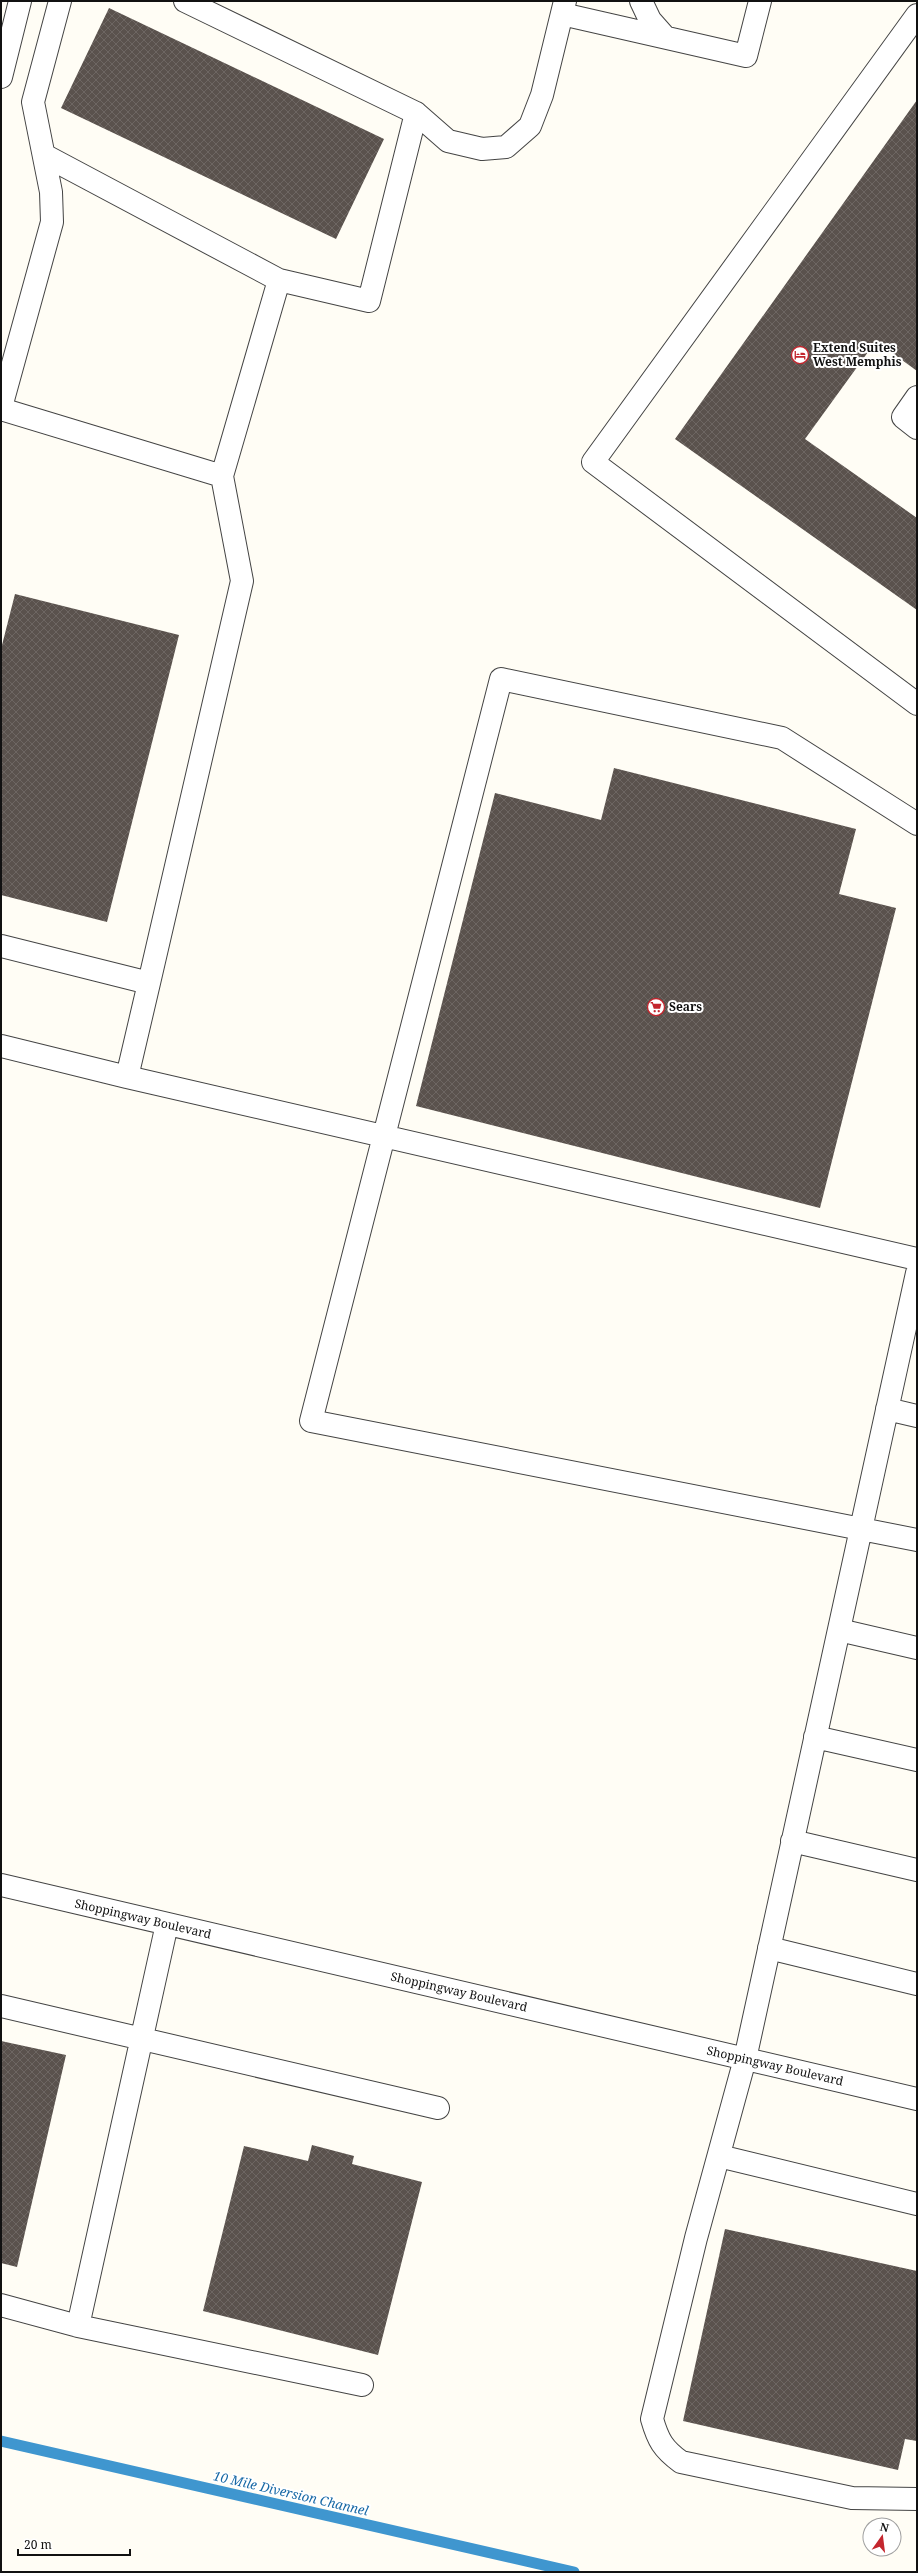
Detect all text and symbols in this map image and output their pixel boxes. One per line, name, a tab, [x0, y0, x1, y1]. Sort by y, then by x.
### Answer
place label: Extend Suites West Memphis	[813, 339, 902, 370]
hotel icon: Extend Suites West Memphis	[790, 345, 810, 365]
supermarket icon: Sears	[646, 997, 666, 1017]
place label: Sears	[669, 998, 702, 1015]
street label: Shoppingway Boulevard	[73, 1894, 214, 1943]
street label: Shoppingway Boulevard	[389, 1967, 530, 2016]
street label: Shoppingway Boulevard	[705, 2041, 846, 2090]
water label: 10 Mile Diversion Channel	[212, 2466, 370, 2520]
north arrow	[862, 2517, 902, 2557]
text: N	[879, 2518, 891, 2535]
scale bar	[18, 2531, 130, 2557]
text: 20 m	[24, 2536, 52, 2553]

